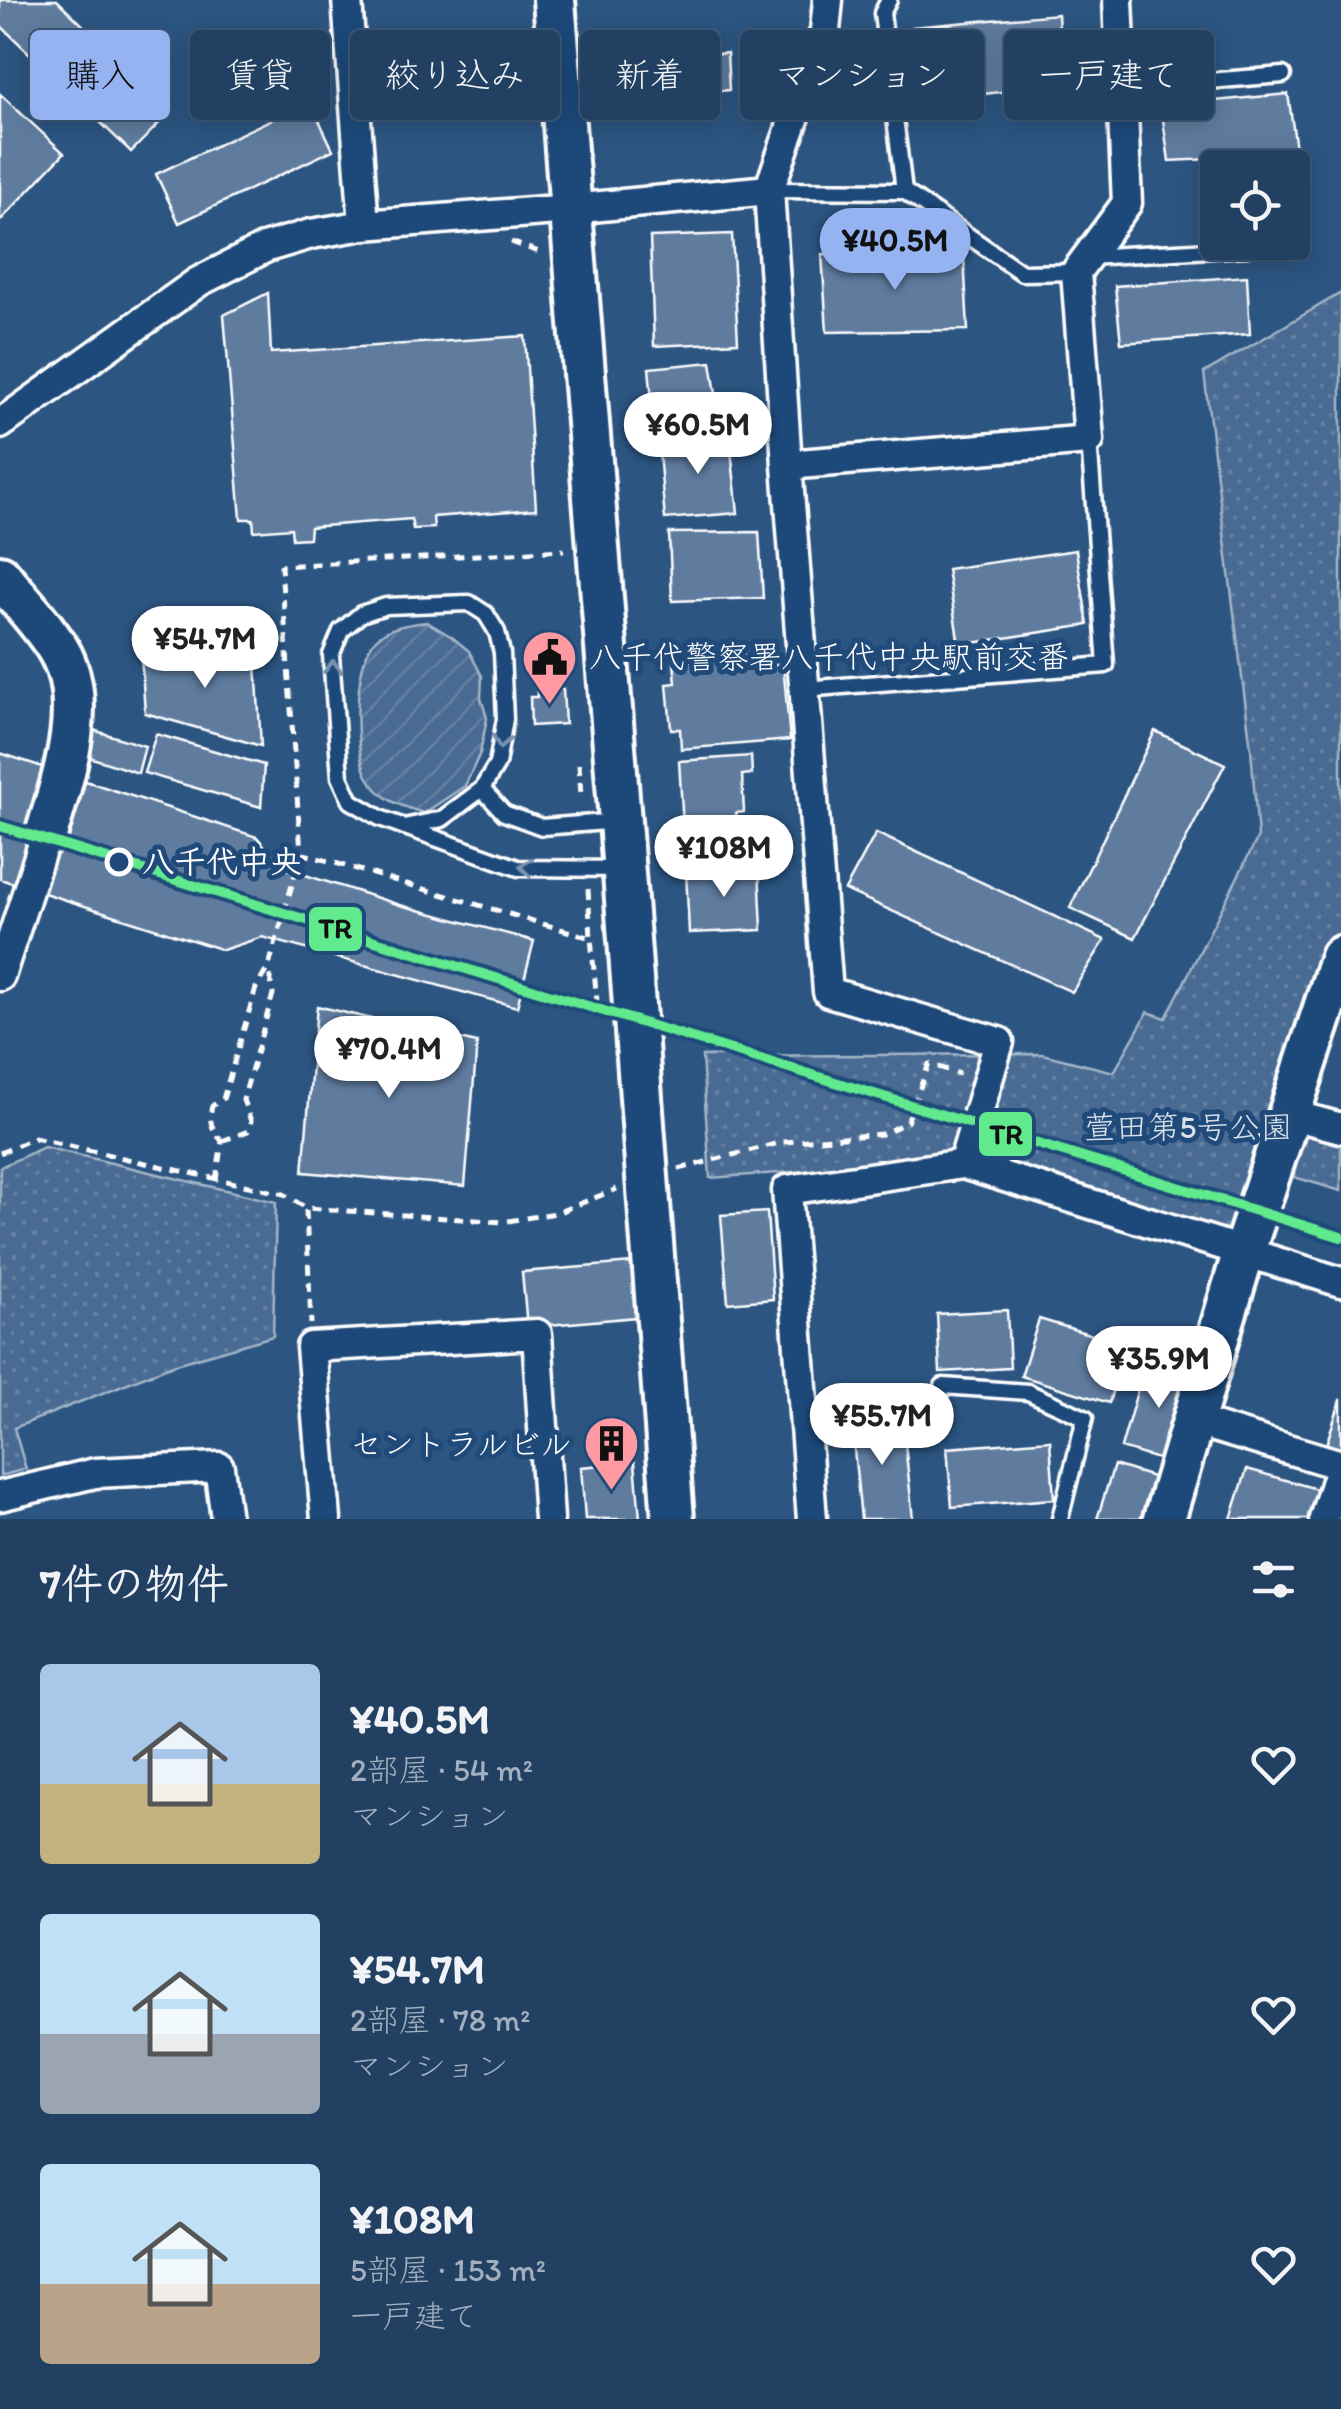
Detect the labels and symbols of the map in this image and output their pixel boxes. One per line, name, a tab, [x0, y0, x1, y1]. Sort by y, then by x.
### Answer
pin: ¥40.5M	[814, 208, 976, 293]
pin: ¥60.5M	[617, 392, 779, 477]
pin: ¥54.7M	[124, 606, 286, 691]
public building icon: 八千代警察署八千代中央駅前交番	[520, 627, 580, 706]
place label: 八千代警察署八千代中央駅前交番	[589, 638, 1069, 676]
one-way arrow	[322, 659, 344, 674]
one-way arrow	[491, 733, 512, 750]
pin: ¥108M	[654, 815, 794, 900]
place label: 八千代中央	[142, 843, 302, 881]
marker: 八千代中央	[106, 849, 132, 875]
one-way arrow	[518, 857, 534, 878]
line badge: TR	[307, 905, 364, 953]
text: TR	[317, 911, 352, 945]
pin: ¥70.4M	[308, 1016, 470, 1101]
park label: 萱田第5号公園	[1084, 1108, 1292, 1146]
line badge: TR	[977, 1110, 1034, 1158]
text: TR	[988, 1117, 1023, 1151]
pin: ¥35.9M	[1078, 1326, 1240, 1411]
pin: ¥55.7M	[801, 1383, 963, 1468]
building icon: セントラルビル	[581, 1414, 641, 1493]
place label: セントラルビル	[350, 1425, 572, 1463]

